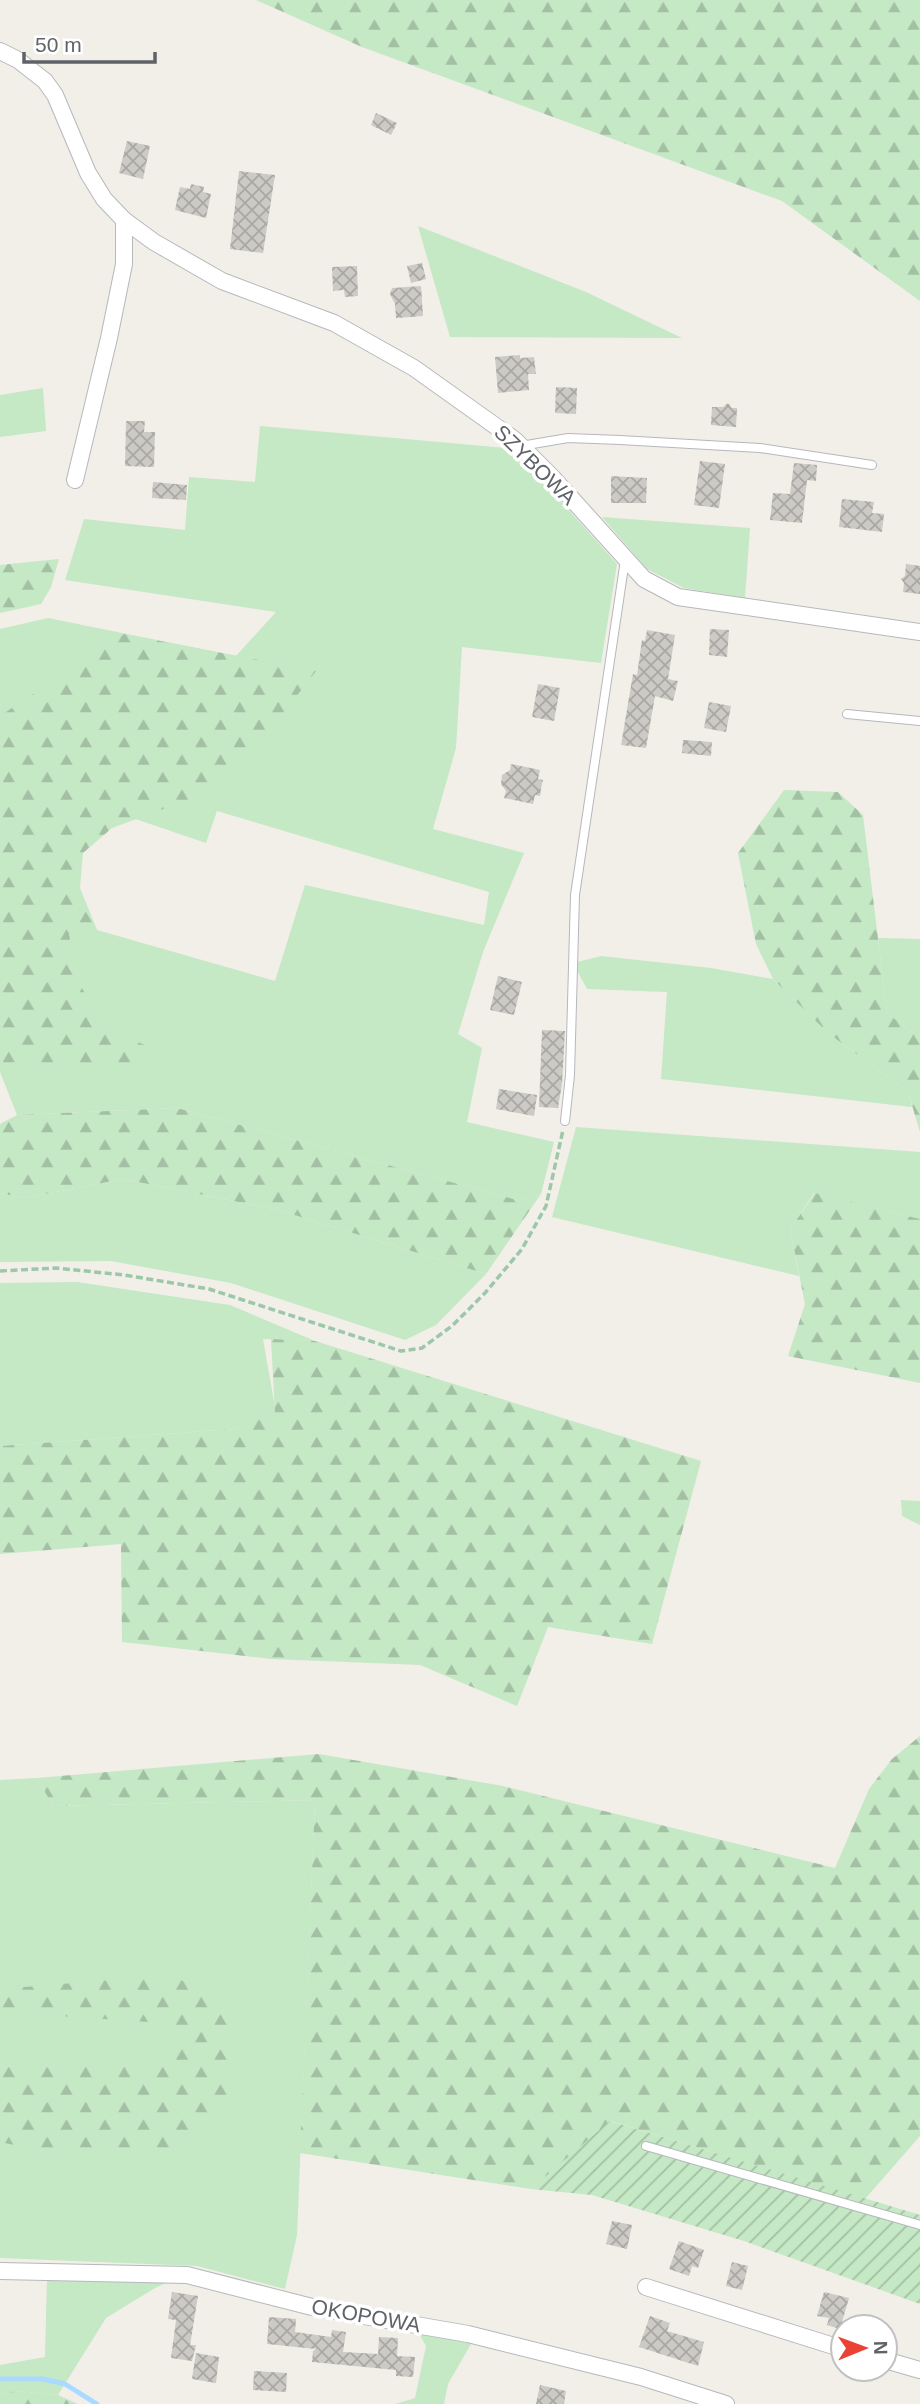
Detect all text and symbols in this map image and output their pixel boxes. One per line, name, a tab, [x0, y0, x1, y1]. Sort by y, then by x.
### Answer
scale bar	[24, 21, 156, 65]
text: 50 m	[35, 33, 82, 56]
street label: SZYBOWA	[490, 420, 581, 509]
street label: OKOPOWA	[310, 2295, 422, 2336]
north arrow	[829, 2313, 899, 2383]
text: N	[870, 2341, 891, 2355]

